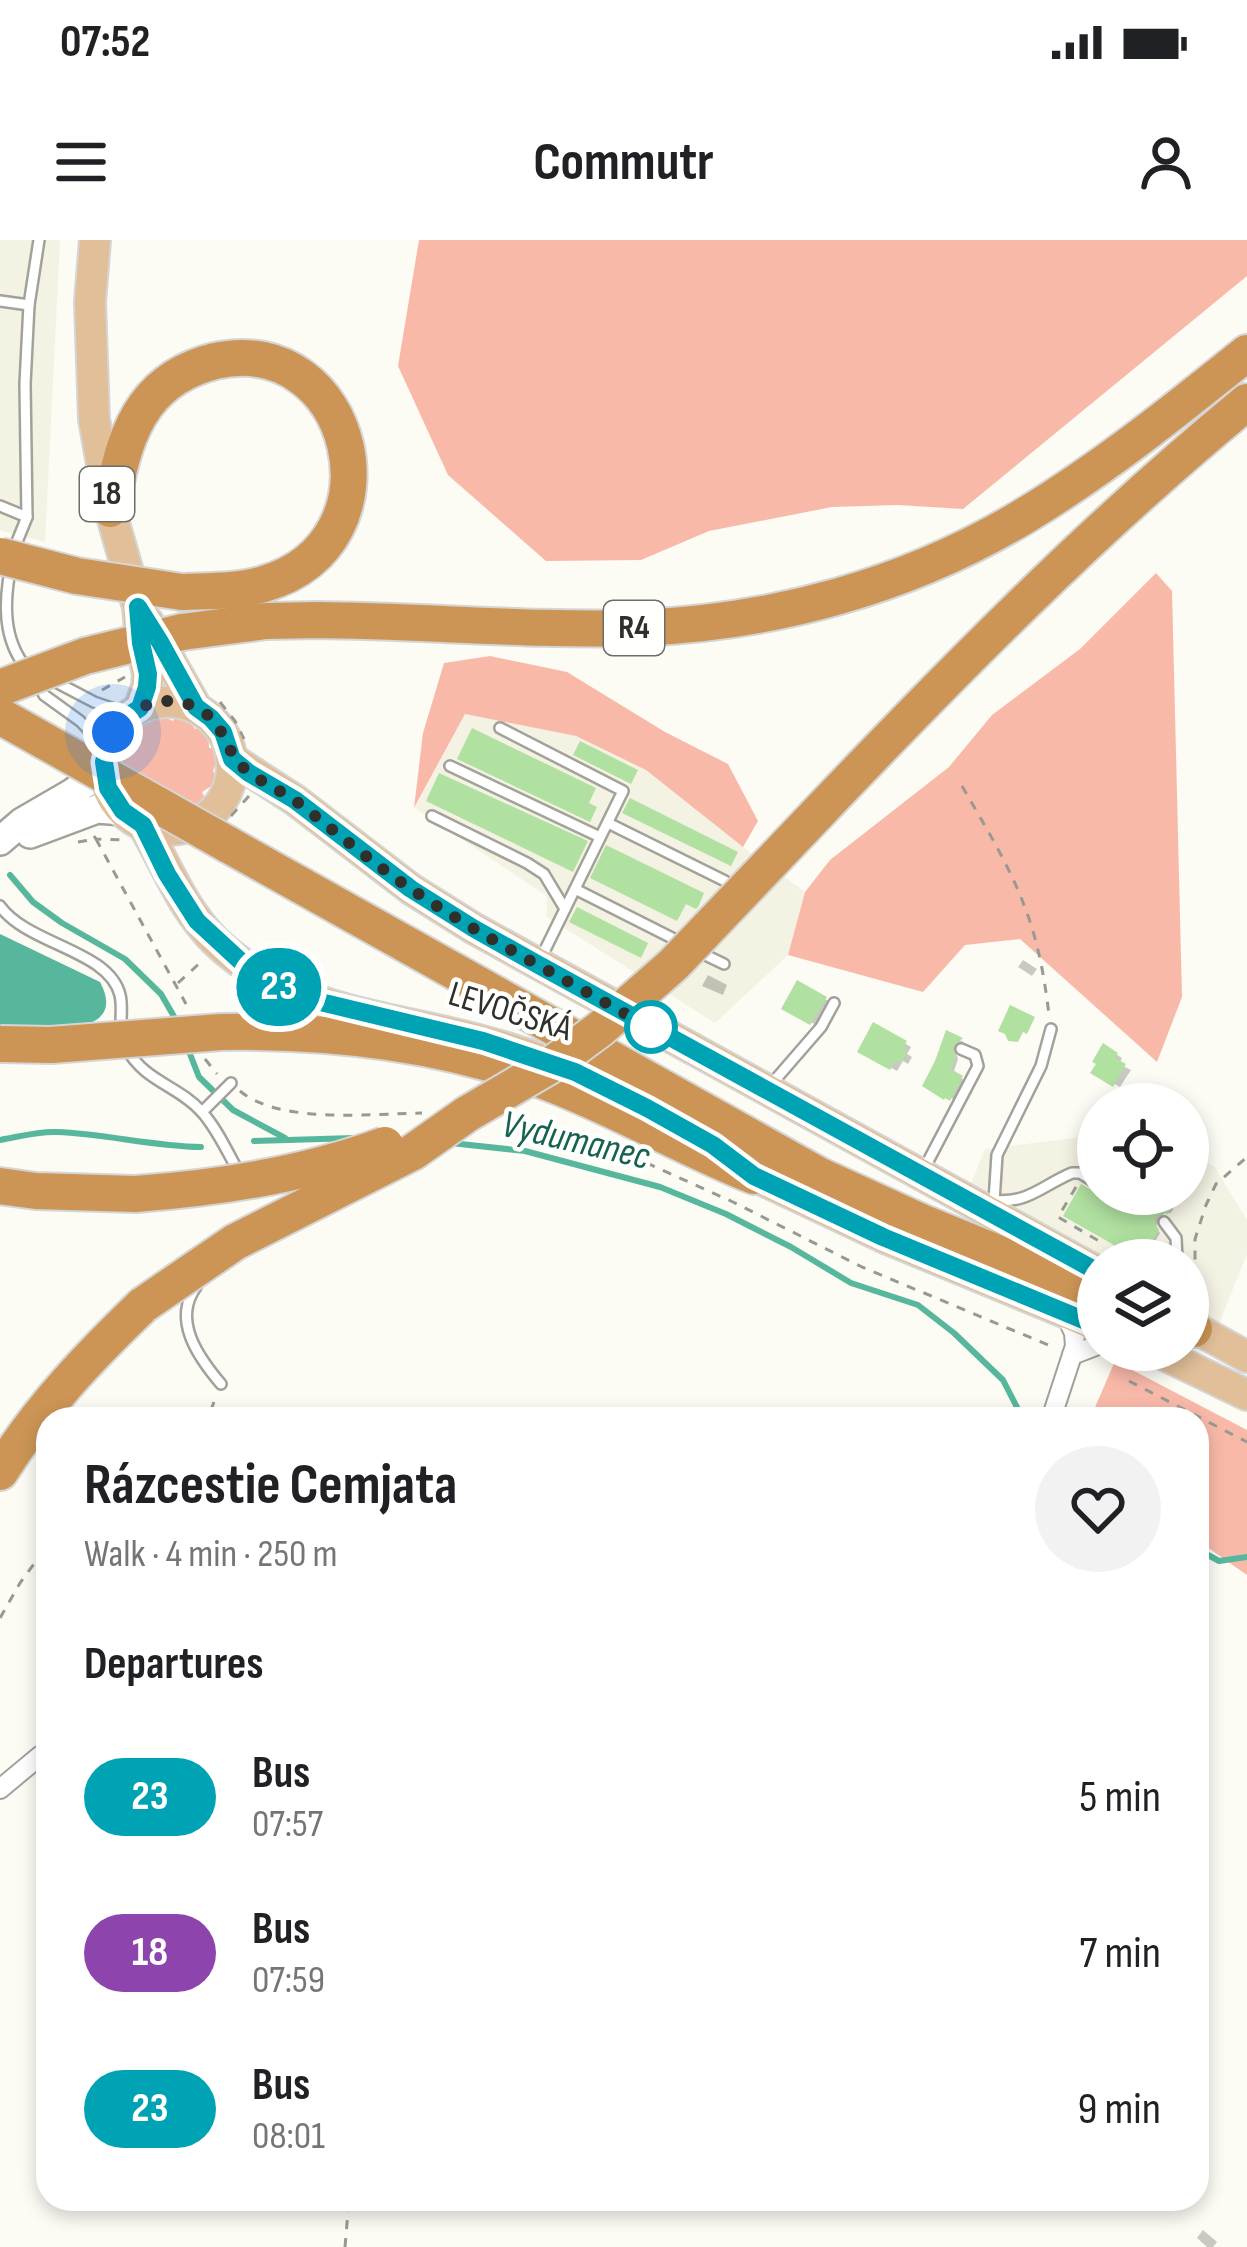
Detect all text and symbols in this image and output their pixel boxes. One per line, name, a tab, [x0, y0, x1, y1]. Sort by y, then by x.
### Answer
text: 07:52	[60, 15, 150, 70]
icon: menu	[48, 129, 114, 195]
icon: person	[1133, 129, 1199, 195]
text: Commutr	[533, 130, 714, 195]
road number: 18	[80, 467, 134, 521]
road number: R4	[604, 601, 664, 655]
your location	[83, 702, 143, 762]
line badge: 23	[225, 948, 333, 1026]
text: 23	[260, 961, 298, 1012]
street label: LEVOČSKÁ	[443, 973, 577, 1051]
unlabelled marker	[626, 1002, 676, 1052]
map controls	[1077, 1083, 1209, 1371]
button: locate	[1077, 1083, 1209, 1215]
water label: Vydumanec	[497, 1101, 655, 1181]
button: layers	[1077, 1239, 1209, 1371]
button: heart	[1035, 1446, 1161, 1572]
text: Rázcestie Cemjata	[84, 1452, 457, 1520]
text: Walk · 4 min · 250 m	[84, 1531, 338, 1578]
text: Departures	[84, 1637, 263, 1692]
text: Bus	[252, 1746, 310, 1801]
text: 5 min	[1079, 1770, 1161, 1825]
text: 23	[131, 1771, 169, 1822]
text: 07:57	[252, 1801, 323, 1848]
text: Bus	[252, 1902, 310, 1957]
text: 7 min	[1079, 1926, 1161, 1981]
text: 18	[132, 1927, 168, 1978]
text: 07:59	[252, 1957, 325, 2004]
text: Bus	[252, 2058, 310, 2113]
text: 9 min	[1077, 2082, 1161, 2137]
text: 23	[131, 2083, 169, 2134]
text: 08:01	[252, 2113, 325, 2160]

